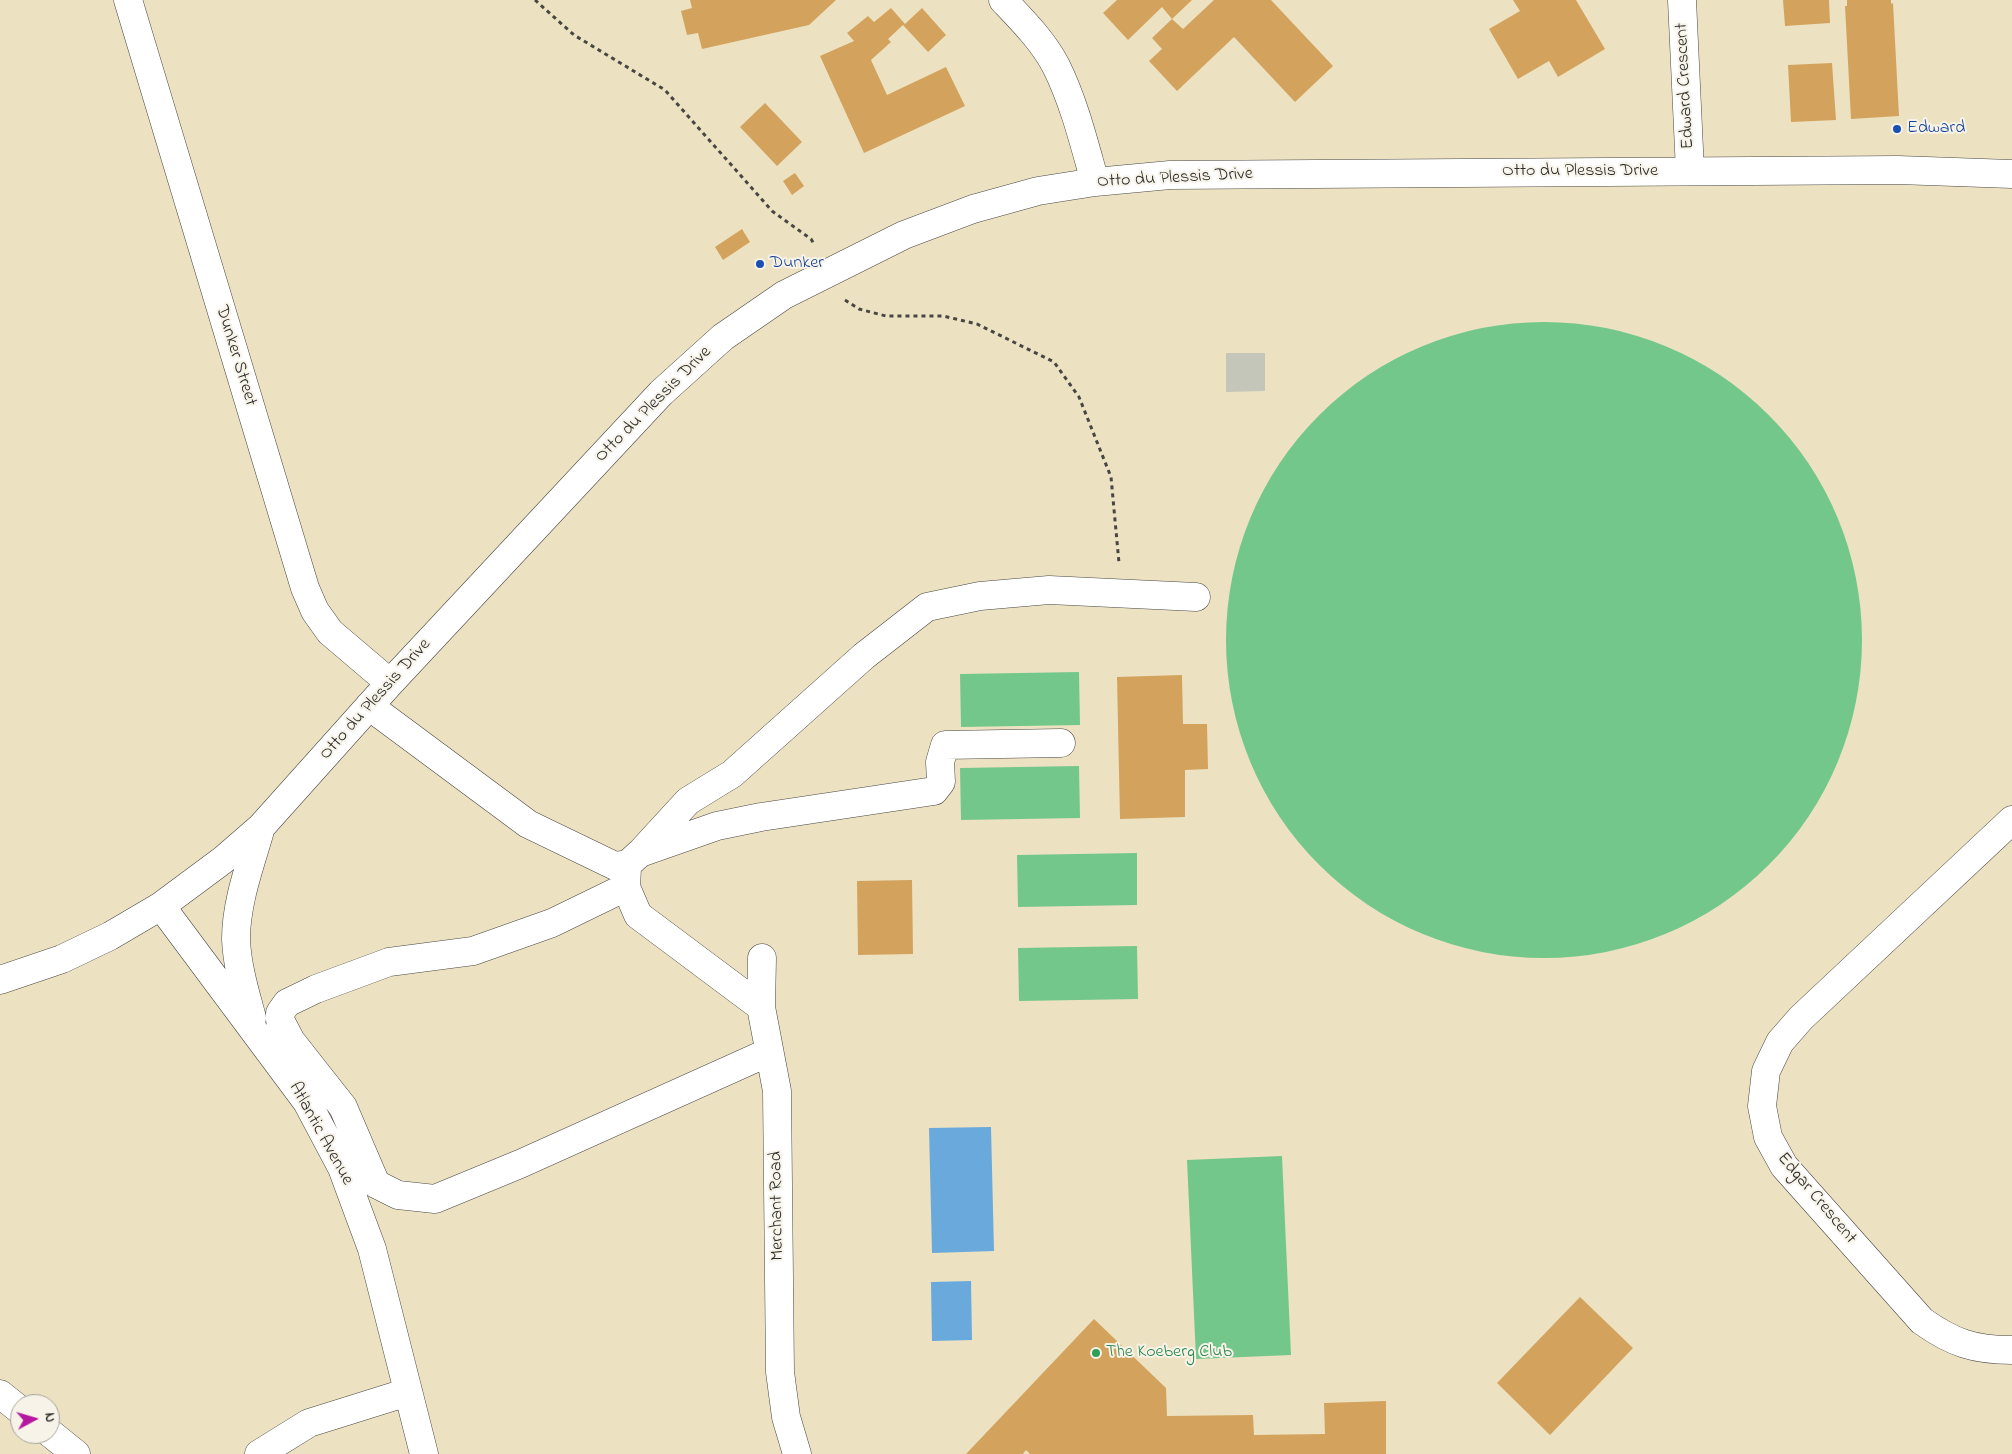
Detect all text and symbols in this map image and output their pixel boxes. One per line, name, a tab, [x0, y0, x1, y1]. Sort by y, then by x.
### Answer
street label: Edward Crescent	[1672, 22, 1700, 150]
place label: Edward	[1907, 118, 1965, 140]
marker: Edward	[1891, 123, 1903, 135]
street label: Otto du Plessis Drive	[1502, 161, 1658, 183]
street label: Otto du Plessis Drive	[1097, 164, 1253, 194]
place label: Dunker	[770, 253, 824, 275]
marker: Dunker	[754, 258, 766, 270]
street label: Dunker Street	[210, 303, 260, 409]
street label: Otto du Plessis Drive	[591, 342, 717, 468]
street label: Otto du Plessis Drive	[316, 635, 436, 765]
street label: Atlantic Avenue	[283, 1079, 357, 1189]
street label: Edgar Crescent	[1772, 1149, 1860, 1249]
street label: Merchant Road	[766, 1151, 790, 1261]
place label: The Koeberg Club	[1106, 1342, 1232, 1364]
marker: The Koeberg Club	[1090, 1347, 1102, 1359]
north arrow	[10, 1394, 60, 1444]
text: N	[38, 1412, 60, 1423]

